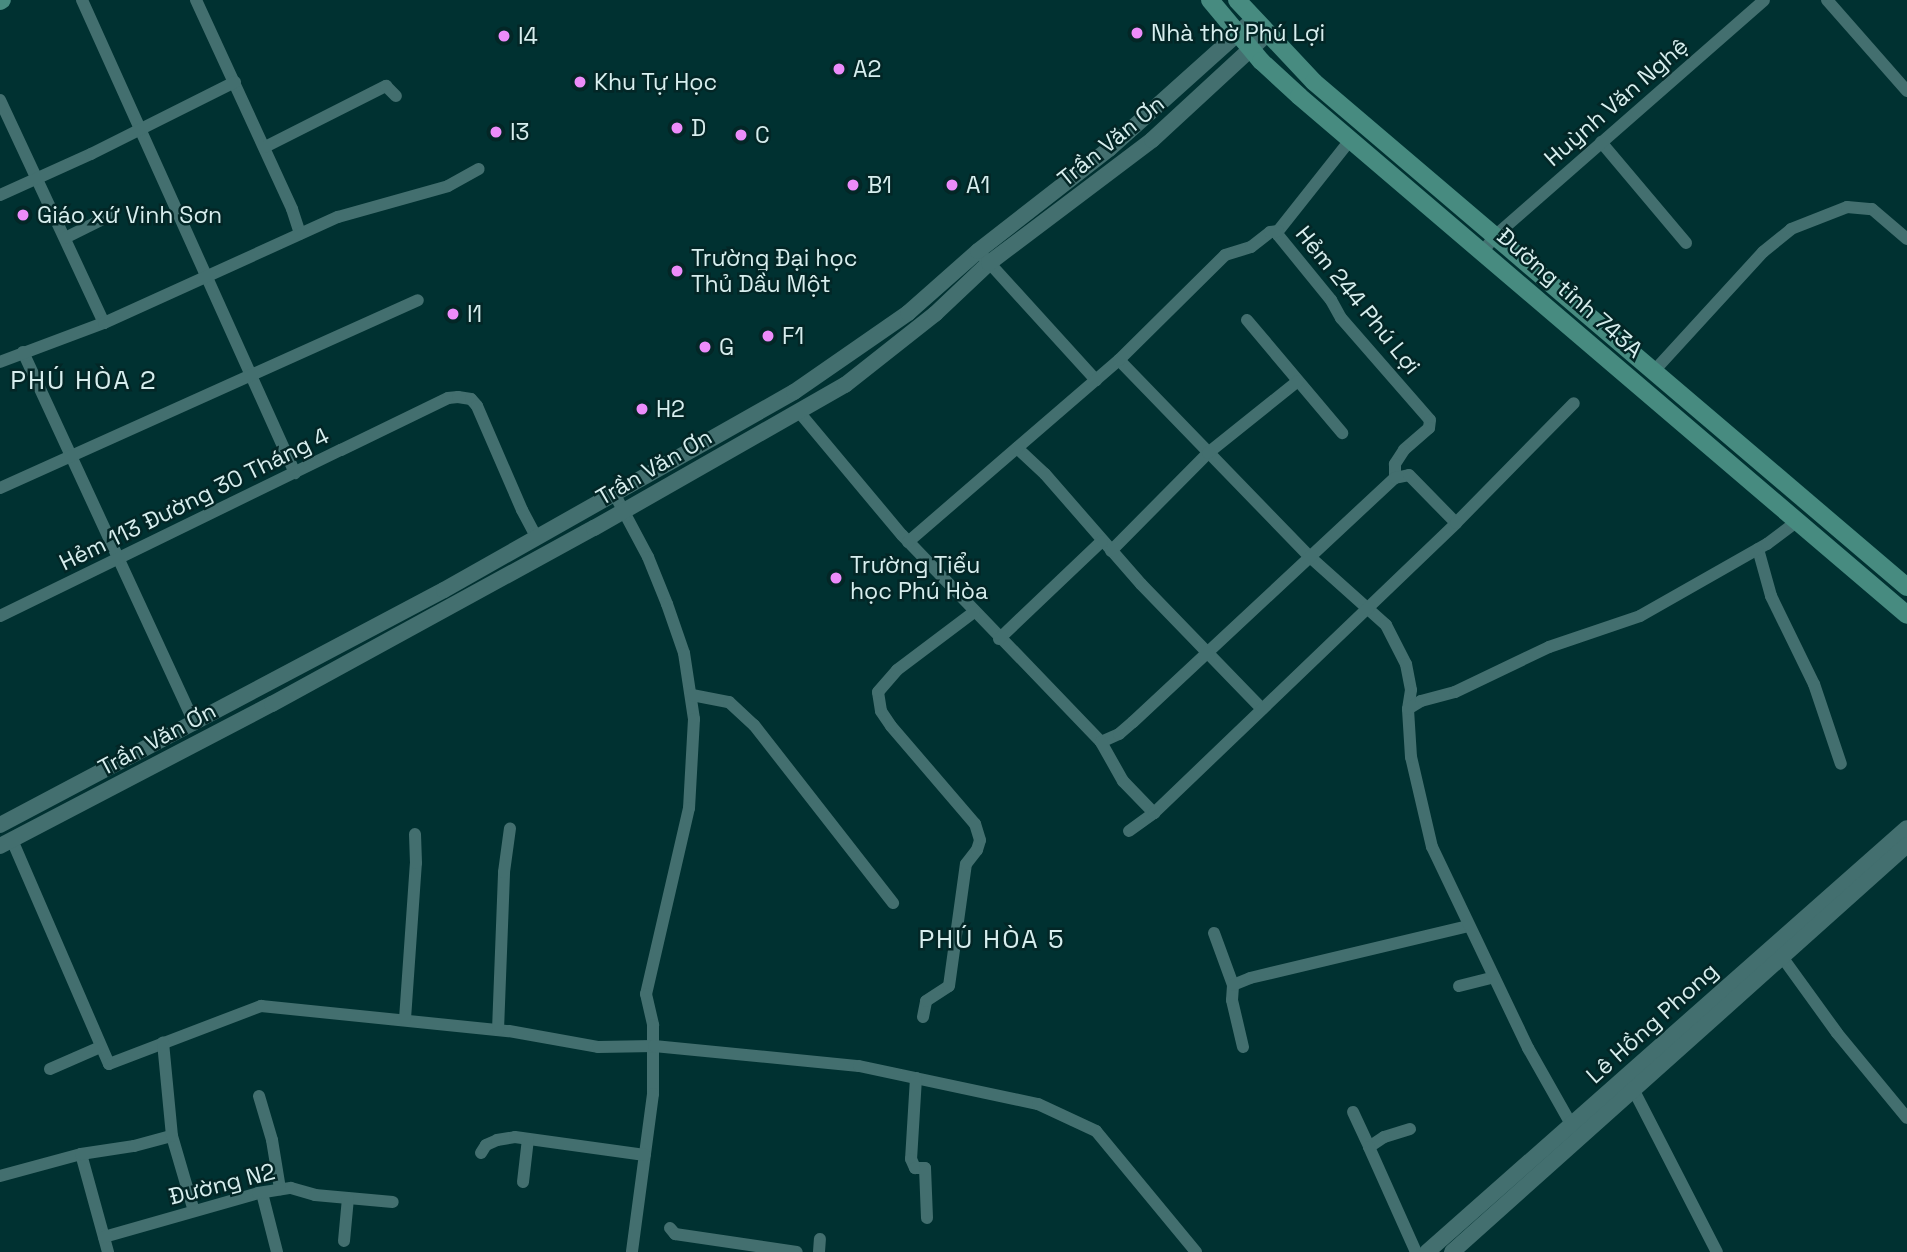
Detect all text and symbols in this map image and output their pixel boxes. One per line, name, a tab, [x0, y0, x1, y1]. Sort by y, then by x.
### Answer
place label: Nhà thờ Phú Lợi	[1151, 19, 1325, 47]
place label: I4	[518, 22, 538, 50]
marker: Nhà thờ Phú Lợi	[1129, 25, 1145, 41]
marker: I4	[496, 28, 512, 44]
street label: Huỳnh Văn Nghệ	[1538, 32, 1694, 172]
place label: A2	[853, 55, 881, 83]
marker: A2	[831, 61, 847, 77]
place label: Khu Tự Học	[594, 68, 718, 96]
marker: Khu Tự Học	[572, 74, 588, 90]
street label: Trần Văn Ơn	[1052, 90, 1170, 192]
place label: D	[691, 114, 706, 142]
place label: I3	[510, 118, 530, 146]
marker: D	[669, 120, 685, 136]
place label: C	[755, 121, 770, 149]
marker: I3	[488, 124, 504, 140]
marker: C	[733, 127, 749, 143]
place label: B1	[867, 171, 892, 199]
place label: A1	[966, 171, 990, 199]
marker: B1	[845, 177, 861, 193]
marker: A1	[944, 177, 960, 193]
place label: Giáo xứ Vinh Sơn	[37, 201, 222, 229]
marker: Giáo xứ Vinh Sơn	[15, 207, 31, 223]
street label: Hẻm 244 Phú Lợi	[1290, 220, 1426, 380]
street label: Đường tỉnh 743A	[1492, 222, 1648, 364]
place label: Trường Đại học Thủ Dầu Một	[691, 244, 857, 298]
marker: Trường Đại học Thủ Dầu Một	[669, 263, 685, 279]
place label: I1	[467, 300, 482, 328]
marker: I1	[445, 306, 461, 322]
place label: F1	[782, 322, 804, 350]
marker: F1	[760, 328, 776, 344]
place label: G	[719, 333, 734, 361]
marker: G	[697, 339, 713, 355]
district label: PHÚ HÒA 2	[11, 365, 157, 397]
place label: H2	[656, 395, 685, 423]
marker: H2	[634, 401, 650, 417]
street label: Hẻm 113 Đường 30 Tháng 4	[54, 421, 334, 577]
street label: Trần Văn Ơn	[591, 423, 717, 511]
place label: Trường Tiểu học Phú Hòa	[850, 551, 988, 605]
marker: Trường Tiểu học Phú Hòa	[828, 570, 844, 586]
street label: Trần Văn Ơn	[93, 696, 221, 782]
district label: PHÚ HÒA 5	[919, 924, 1065, 956]
street label: Lê Hồng Phong	[1581, 957, 1723, 1089]
street label: Đường N2	[166, 1158, 278, 1210]

